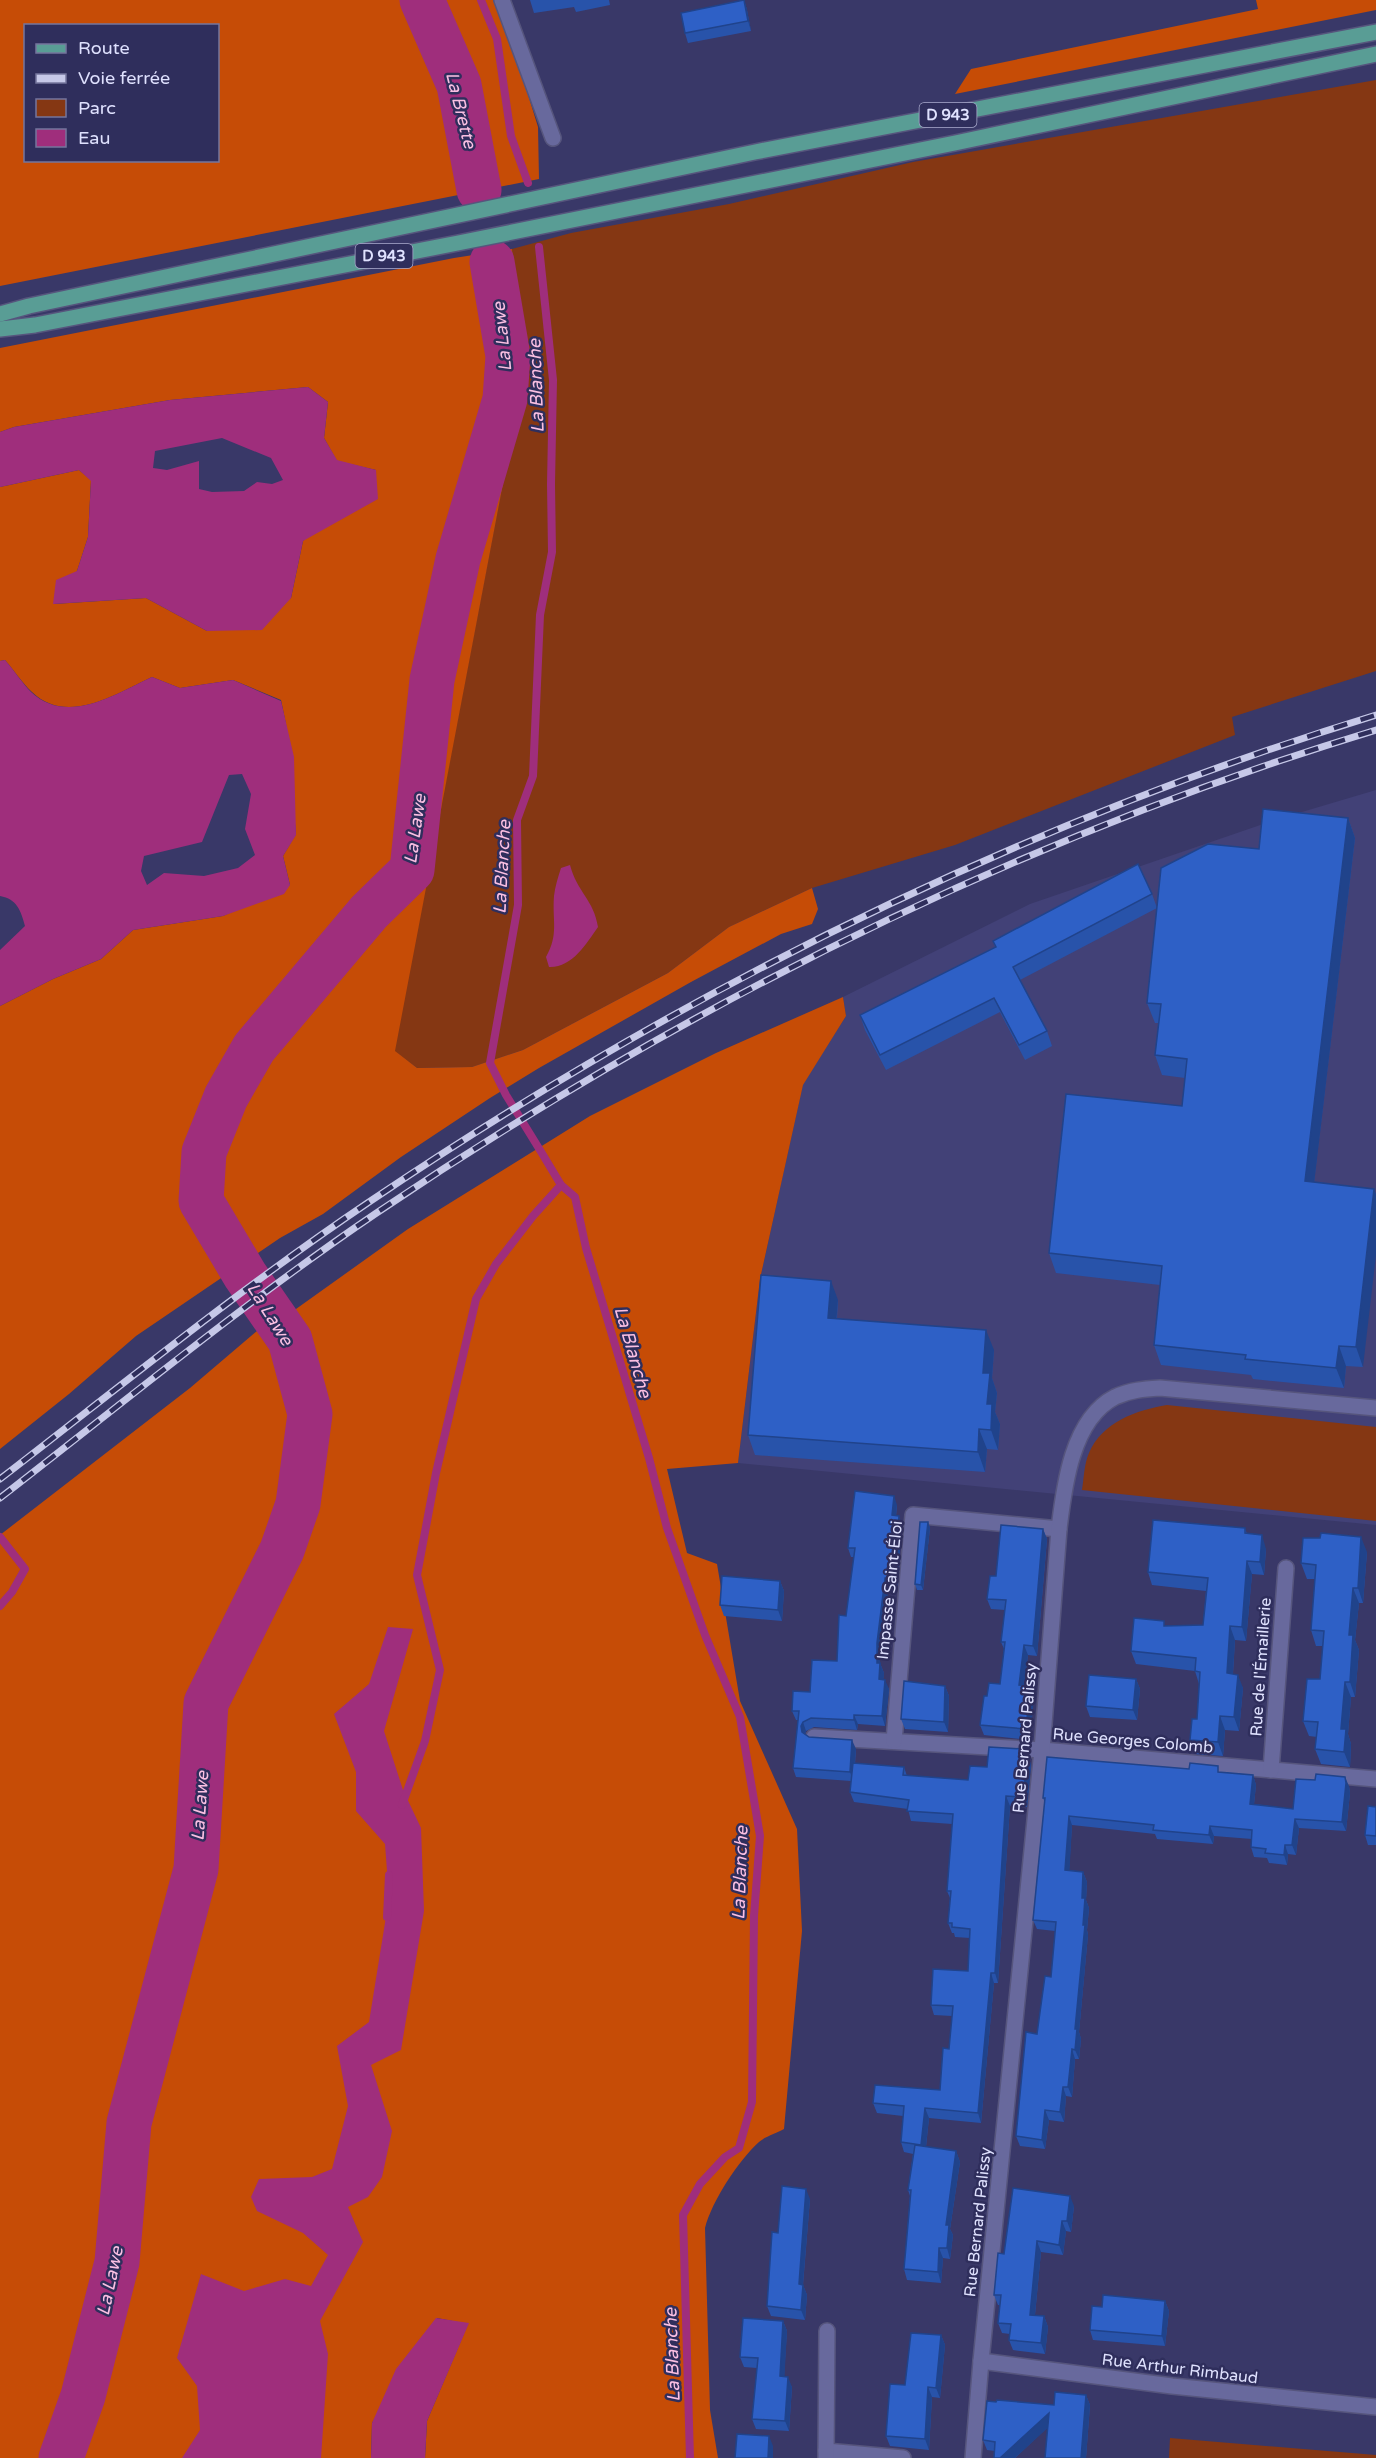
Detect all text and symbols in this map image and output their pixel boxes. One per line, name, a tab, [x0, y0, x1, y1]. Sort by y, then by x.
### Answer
legend	[24, 24, 219, 162]
text: Route	[78, 37, 130, 59]
text: Voie ferrée	[78, 67, 170, 89]
water label: La Brette	[441, 69, 481, 151]
text: Parc	[78, 97, 116, 119]
road number: D 943	[920, 103, 976, 127]
text: Eau	[78, 127, 110, 149]
road number: D 943	[356, 244, 412, 268]
water label: La Lawe	[487, 300, 517, 373]
water label: La Blanche	[523, 338, 549, 433]
water label: La Lawe	[399, 792, 431, 865]
water label: La Blanche	[489, 819, 515, 914]
water label: La Lawe	[242, 1279, 298, 1350]
water label: La Blanche	[609, 1304, 657, 1401]
street label: Impasse Saint-Éloi	[873, 1520, 907, 1661]
street label: Rue de l'Émaillerie	[1246, 1597, 1276, 1737]
street label: Rue Bernard Palissy	[1008, 1662, 1042, 1814]
street label: Rue Georges Colomb	[1052, 1724, 1214, 1758]
water label: La Lawe	[187, 1770, 213, 1842]
water label: La Blanche	[727, 1825, 753, 1920]
street label: Rue Bernard Palissy	[960, 2146, 996, 2298]
water label: La Lawe	[92, 2244, 128, 2317]
water label: La Blanche	[659, 2307, 685, 2402]
street label: Rue Arthur Rimbaud	[1101, 2349, 1259, 2388]

